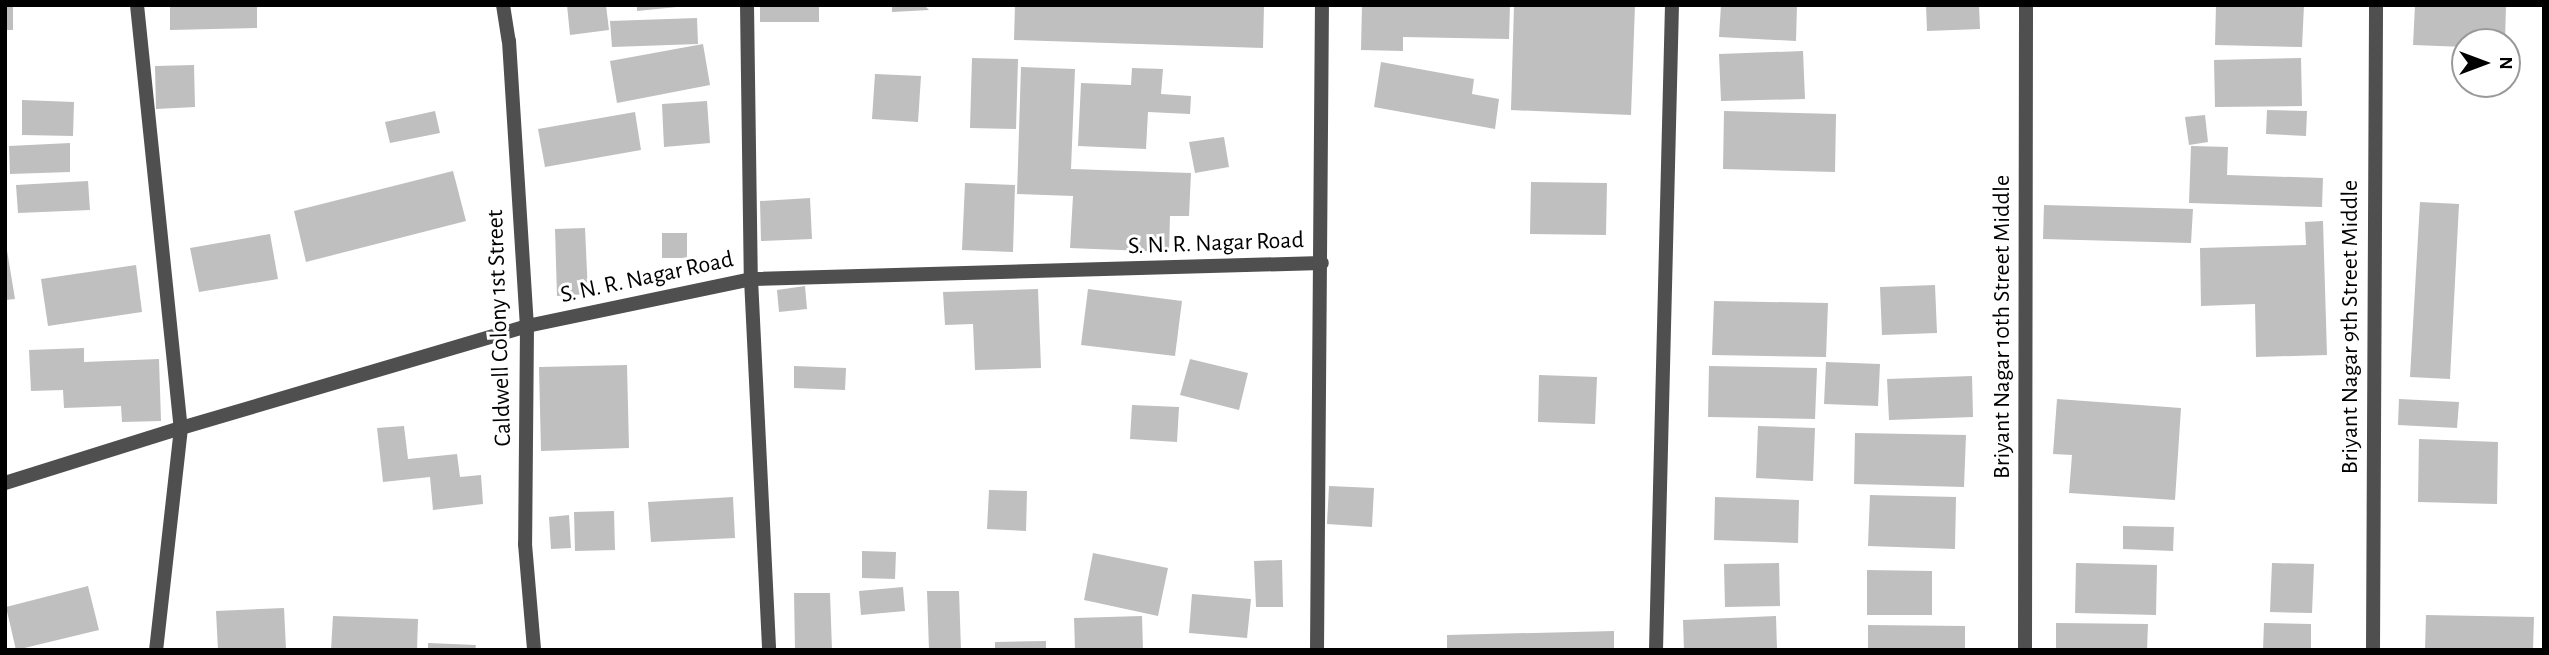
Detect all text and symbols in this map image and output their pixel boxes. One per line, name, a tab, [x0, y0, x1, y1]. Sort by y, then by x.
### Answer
north arrow	[2451, 28, 2521, 98]
text: N	[2496, 56, 2515, 70]
street label: Briyant Nagar 10th Street Middle	[1989, 175, 2017, 479]
street label: Briyant Nagar 9th Street Middle	[2337, 180, 2365, 474]
street label: Caldwell Colony 1st Street	[481, 209, 519, 447]
street label: S. N. R. Nagar Road	[1128, 227, 1304, 261]
street label: S. N. R. Nagar Road	[558, 246, 736, 310]

